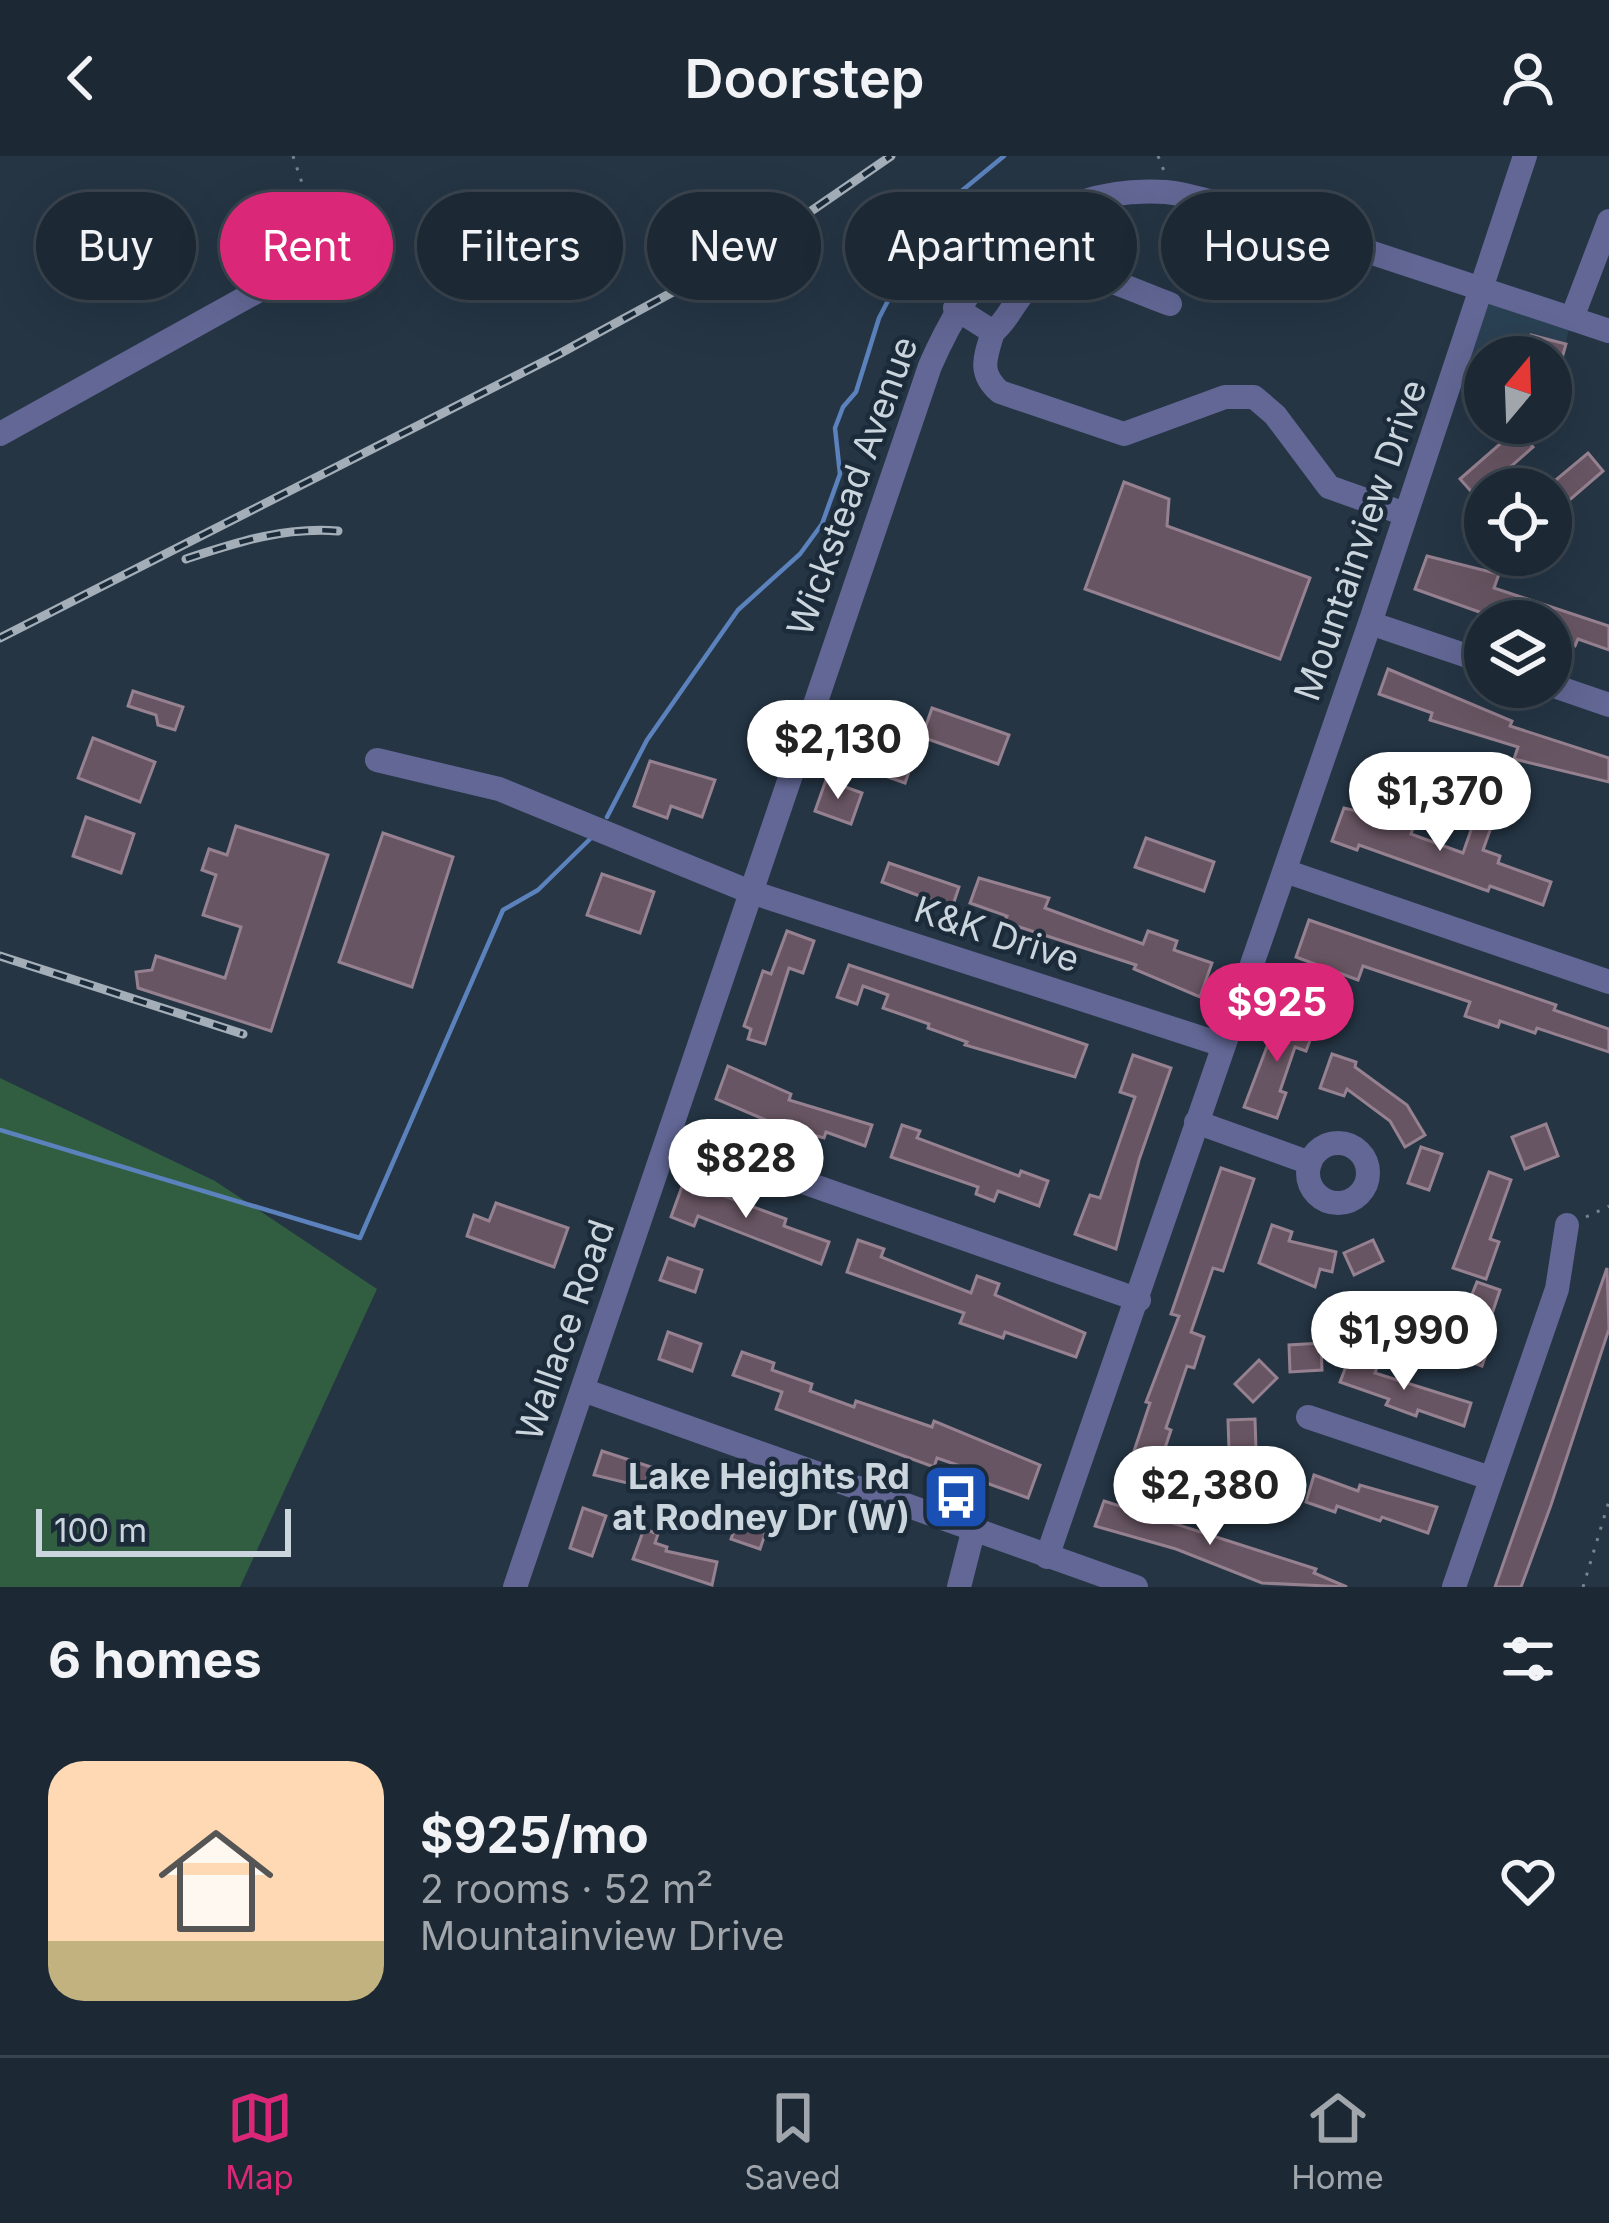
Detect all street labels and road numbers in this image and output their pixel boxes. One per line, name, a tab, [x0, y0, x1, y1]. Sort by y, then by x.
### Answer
street label: Wickstead Avenue	[777, 330, 927, 642]
street label: Mountainview Drive	[1284, 374, 1436, 706]
street label: K&K Drive	[909, 887, 1085, 981]
street label: Wallace Road	[507, 1214, 623, 1446]

